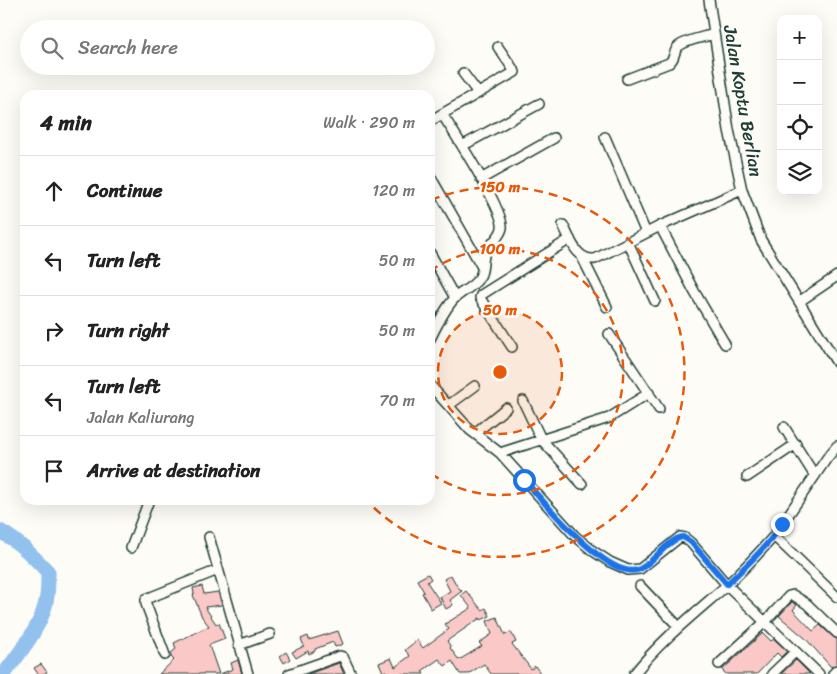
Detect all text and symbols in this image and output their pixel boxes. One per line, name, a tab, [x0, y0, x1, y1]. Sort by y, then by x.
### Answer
map controls	[777, 15, 822, 195]
button: +	[777, 15, 822, 60]
search box	[20, 20, 435, 75]
street label: Jalan Koptu Berlian	[714, 22, 772, 180]
text: Search here	[78, 31, 178, 64]
icon: search	[38, 34, 66, 62]
button: −	[777, 60, 822, 105]
text: 4 min	[40, 104, 92, 142]
button: locate	[777, 105, 822, 150]
text: Walk · 290 m	[323, 108, 415, 137]
button: layers	[777, 150, 822, 195]
text: Continue	[87, 174, 163, 207]
text: 150 m	[480, 174, 521, 200]
text: 120 m	[372, 176, 415, 205]
icon: ahead	[40, 177, 68, 205]
text: 100 m	[480, 236, 521, 262]
text: Turn left	[87, 244, 160, 277]
text: 50 m	[379, 246, 415, 275]
icon: left	[40, 247, 68, 275]
text: 50 m	[483, 297, 518, 323]
text: Turn right	[87, 314, 169, 347]
text: 50 m	[379, 316, 415, 345]
icon: right	[40, 317, 68, 345]
centre of rings	[491, 363, 509, 381]
text: Turn left	[87, 370, 160, 403]
text: 70 m	[379, 386, 415, 415]
icon: left	[40, 387, 68, 415]
text: Jalan Kaliurang	[87, 403, 195, 432]
text: Arrive at destination	[87, 454, 260, 487]
icon: arrive	[40, 457, 68, 485]
route start	[513, 469, 536, 492]
route end	[771, 513, 794, 536]

